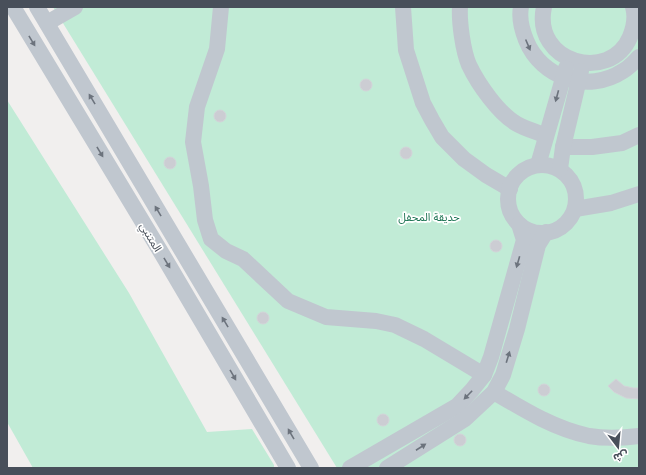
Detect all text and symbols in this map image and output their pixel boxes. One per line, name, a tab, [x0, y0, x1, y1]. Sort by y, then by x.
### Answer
one-way arrow	[29, 35, 36, 47]
one-way arrow	[525, 39, 531, 51]
one-way arrow	[554, 90, 560, 102]
one-way arrow	[88, 94, 96, 104]
one-way arrow	[96, 146, 103, 158]
one-way arrow	[155, 205, 162, 217]
park label: حديقة المحفل	[398, 209, 460, 225]
street label: المتنبي	[135, 219, 166, 255]
one-way arrow	[515, 256, 521, 268]
one-way arrow	[163, 258, 171, 268]
one-way arrow	[221, 316, 228, 328]
one-way arrow	[506, 351, 512, 363]
one-way arrow	[229, 369, 236, 381]
one-way arrow	[463, 390, 472, 400]
north arrow	[598, 427, 638, 467]
one-way arrow	[287, 428, 294, 440]
one-way arrow	[415, 444, 427, 451]
text: ش	[611, 447, 630, 466]

